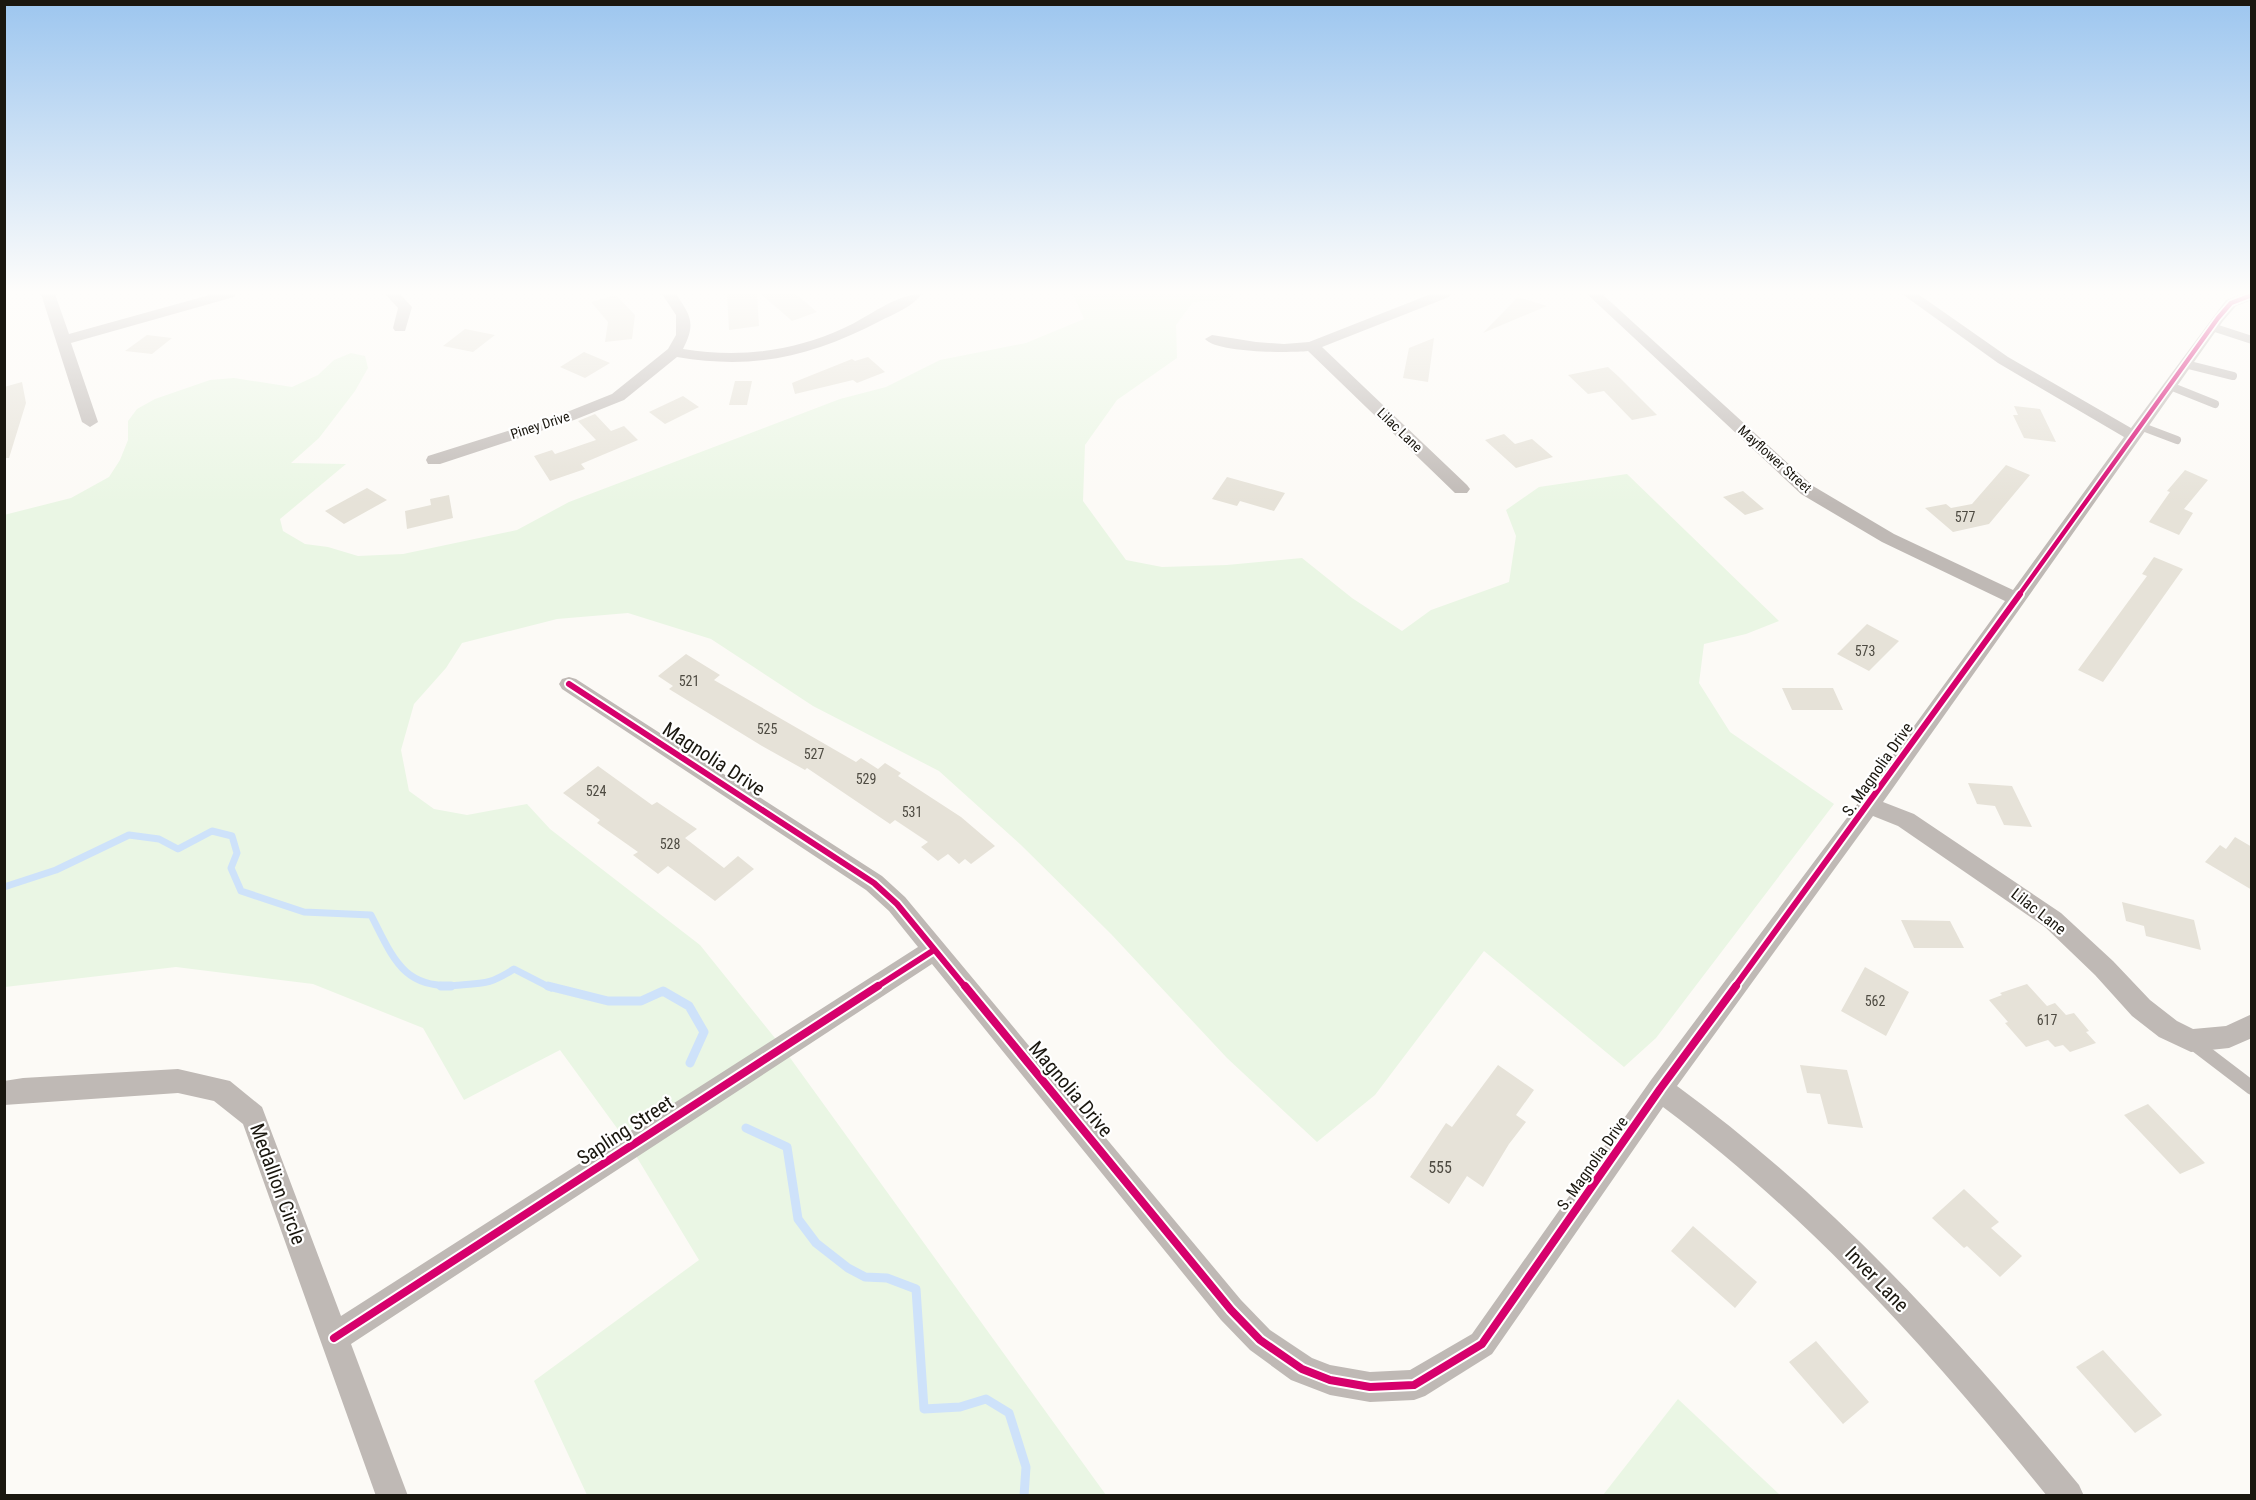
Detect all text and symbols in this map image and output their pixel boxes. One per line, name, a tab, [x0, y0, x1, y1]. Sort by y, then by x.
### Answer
street label: Lilac Lane	[1374, 405, 1426, 456]
street label: Piney Drive	[508, 408, 572, 442]
street label: Mayflower Street	[1735, 422, 1815, 496]
house number: 577	[1955, 509, 1975, 525]
house number: 573	[1855, 643, 1875, 659]
house number: 521	[679, 673, 699, 689]
street label: Magnolia Drive	[658, 717, 770, 801]
street label: S. Magnolia Drive	[1838, 719, 1917, 820]
house number: 525	[757, 721, 777, 737]
house number: 527	[804, 746, 824, 762]
house number: 529	[856, 771, 876, 787]
house number: 524	[586, 783, 606, 799]
house number: 531	[902, 804, 922, 820]
house number: 528	[660, 836, 680, 852]
street label: Lilac Lane	[2008, 884, 2070, 939]
house number: 562	[1865, 993, 1885, 1009]
house number: 617	[2037, 1012, 2057, 1028]
street label: Magnolia Drive	[1024, 1036, 1118, 1142]
street label: Sapling Street	[572, 1090, 678, 1170]
street label: S. Magnolia Drive	[1553, 1113, 1632, 1214]
street label: Medallion Circle	[245, 1120, 311, 1248]
house number: 555	[1428, 1158, 1452, 1177]
street label: Inver Lane	[1840, 1241, 1914, 1317]

